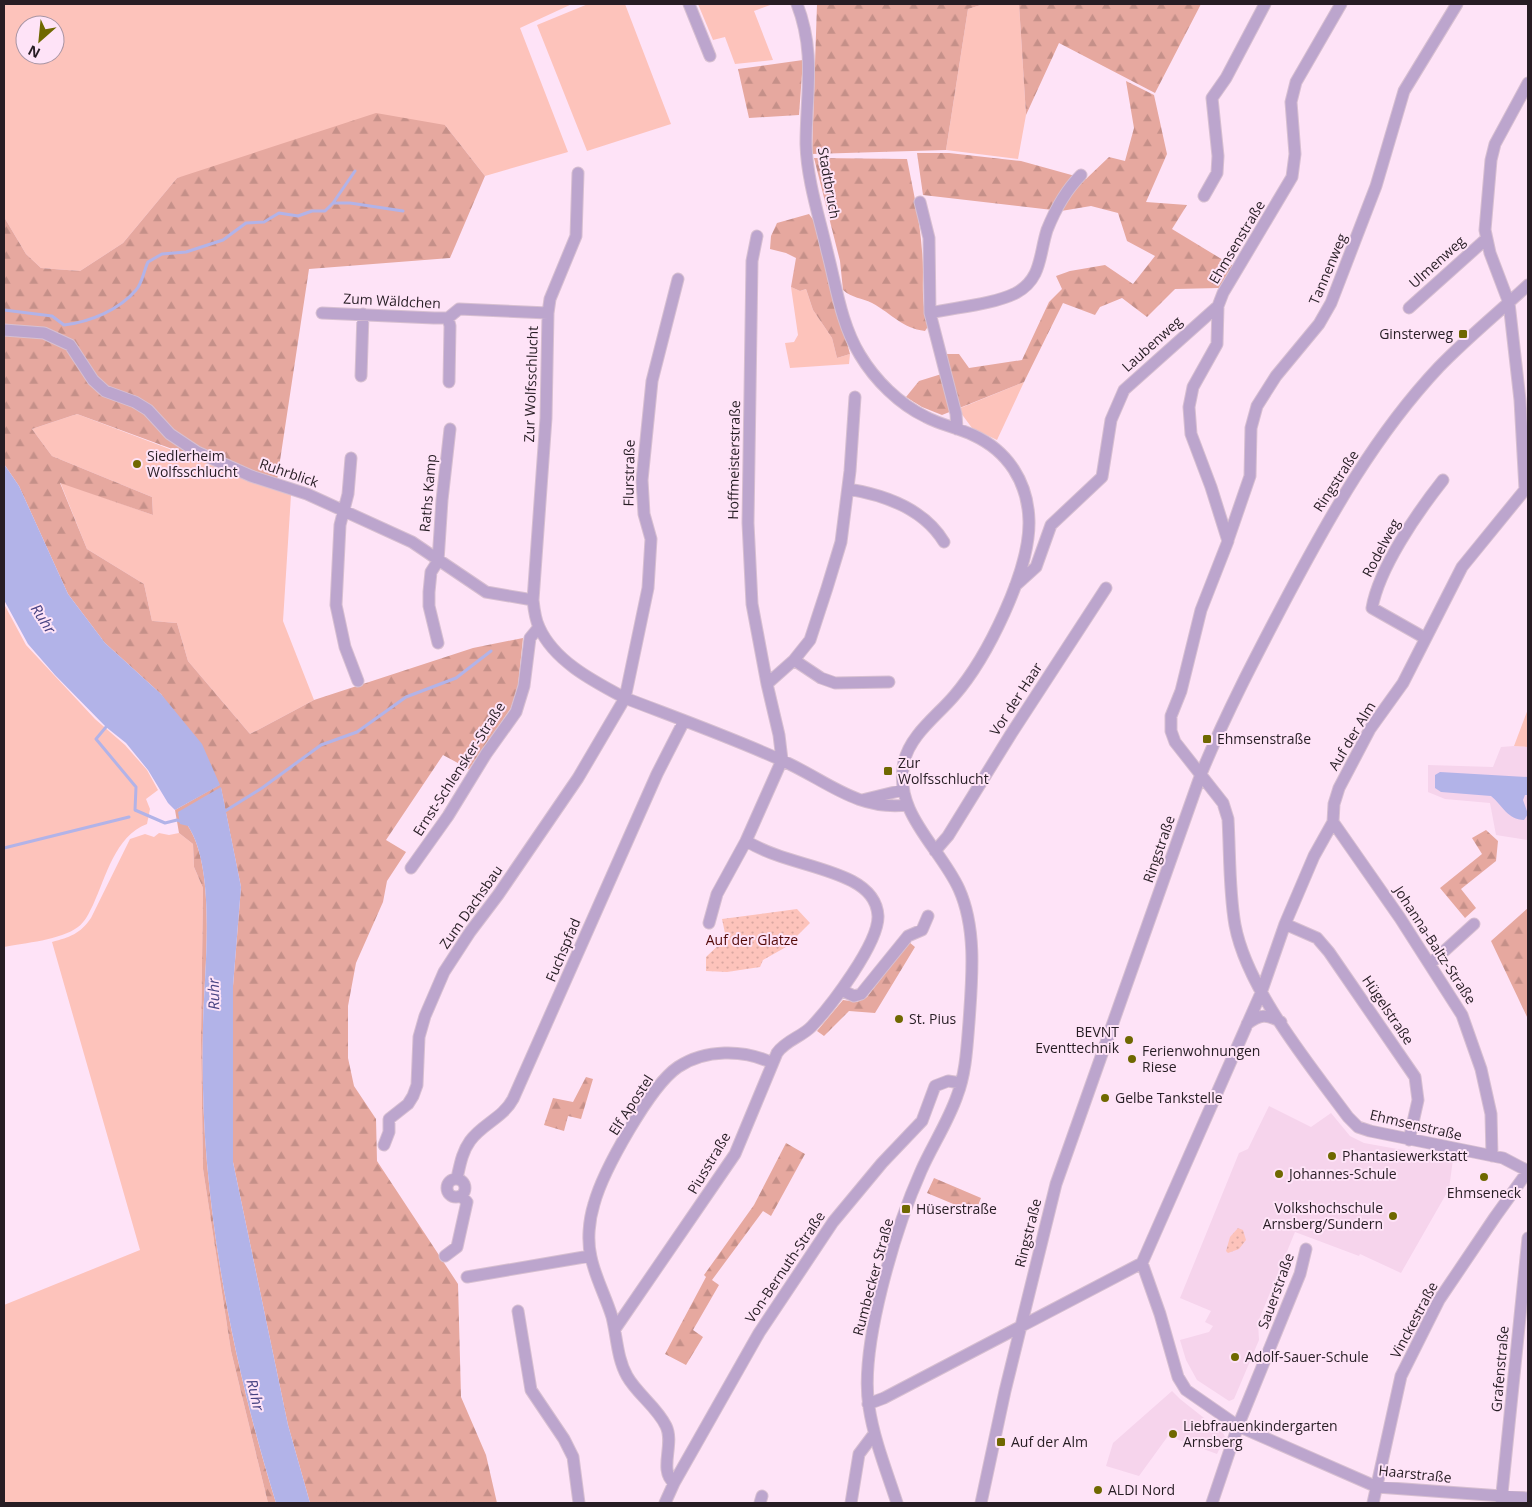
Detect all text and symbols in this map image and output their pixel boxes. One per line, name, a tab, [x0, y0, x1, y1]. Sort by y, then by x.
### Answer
north arrow	[15, 15, 65, 65]
text: N	[24, 41, 43, 63]
street label: Stadtbruch	[814, 146, 845, 220]
street label: Ehmsenstraße	[1204, 196, 1269, 287]
street label: Tannenweg	[1304, 230, 1351, 307]
street label: Ulmenweg	[1404, 231, 1469, 292]
street label: Zum Wäldchen	[343, 288, 441, 313]
street label: Laubenweg	[1117, 311, 1186, 376]
place label: Ginsterweg	[1379, 324, 1453, 343]
street label: Zur Wolfsschlucht	[519, 325, 542, 443]
marker: Ginsterweg	[1457, 328, 1469, 340]
street label: Hoffmeisterstraße	[723, 400, 744, 520]
street label: Flurstraße	[618, 439, 639, 507]
place label: Siedlerheim Wolfsschlucht	[147, 446, 238, 481]
street label: Ringstraße	[1309, 446, 1363, 515]
street label: Raths Kamp	[415, 453, 440, 533]
street label: Ruhrblick	[257, 454, 322, 492]
marker: Siedlerheim Wolfsschlucht	[131, 458, 143, 470]
street label: Rodelweg	[1357, 515, 1404, 580]
water label: Ruhr	[27, 600, 61, 638]
street label: Vor der Haar	[985, 658, 1046, 739]
street label: Ernst-Schlensker-Straße	[408, 698, 509, 839]
street label: Auf der Alm	[1324, 698, 1380, 774]
place label: Ehmsenstraße	[1217, 729, 1311, 748]
marker: Ehmsenstraße	[1201, 733, 1213, 745]
place label: Zur Wolfsschlucht	[898, 753, 989, 788]
marker: Zur Wolfsschlucht	[882, 765, 894, 777]
street label: Ringstraße	[1138, 812, 1179, 885]
street label: Zum Dachsbau	[435, 861, 506, 952]
street label: Johanna-Baltz-Straße	[1389, 880, 1481, 1008]
street label: Fuchspfad	[541, 915, 584, 985]
park label: Auf der Glatze	[706, 930, 798, 949]
street label: Hügelstraße	[1358, 971, 1419, 1048]
water label: Ruhr	[203, 977, 223, 1010]
place label: St. Pius	[909, 1009, 957, 1028]
marker: St. Pius	[893, 1013, 905, 1025]
place label: BEVNT Eventtechnik	[1035, 1022, 1120, 1057]
marker: BEVNT Eventtechnik	[1123, 1034, 1135, 1046]
place label: Ferienwohnungen Riese	[1142, 1041, 1260, 1076]
marker: Ferienwohnungen Riese	[1126, 1053, 1138, 1065]
street label: Elf Apostel	[604, 1071, 657, 1139]
place label: Gelbe Tankstelle	[1115, 1088, 1223, 1107]
marker: Gelbe Tankstelle	[1099, 1092, 1111, 1104]
street label: Ehmsenstraße	[1368, 1105, 1464, 1144]
street label: Piusstraße	[683, 1128, 735, 1197]
place label: Phantasiewerkstatt	[1342, 1146, 1467, 1165]
marker: Phantasiewerkstatt	[1326, 1150, 1338, 1162]
place label: Johannes-Schule	[1287, 1164, 1397, 1183]
marker: Johannes-Schule	[1273, 1168, 1285, 1180]
marker: Ehmseneck	[1478, 1171, 1490, 1183]
place label: Ehmseneck	[1447, 1183, 1522, 1202]
street label: Ringstraße	[1010, 1196, 1045, 1269]
place label: Volkshochschule Arnsberg/Sundern	[1263, 1198, 1383, 1233]
place label: Hüserstraße	[916, 1199, 997, 1218]
marker: Hüserstraße	[900, 1203, 912, 1215]
street label: Von-Bernuth-Straße	[740, 1207, 829, 1326]
marker: Volkshochschule Arnsberg/Sundern	[1387, 1210, 1399, 1222]
street label: Rumbecker Straße	[848, 1216, 897, 1338]
street label: Sauerstraße	[1253, 1250, 1298, 1331]
street label: Vinckestraße	[1385, 1278, 1442, 1361]
street label: Grafenstraße	[1486, 1325, 1513, 1413]
place label: Adolf-Sauer-Schule	[1245, 1347, 1369, 1366]
marker: Adolf-Sauer-Schule	[1229, 1351, 1241, 1363]
water label: Ruhr	[242, 1377, 270, 1414]
place label: Liebfrauenkindergarten Arnsberg	[1183, 1416, 1338, 1451]
marker: Liebfrauenkindergarten Arnsberg	[1167, 1428, 1179, 1440]
place label: Auf der Alm	[1011, 1432, 1088, 1451]
marker: Auf der Alm	[995, 1436, 1007, 1448]
street label: Haarstraße	[1378, 1460, 1453, 1487]
place label: ALDI Nord	[1108, 1480, 1175, 1499]
marker: ALDI Nord	[1092, 1484, 1104, 1496]

